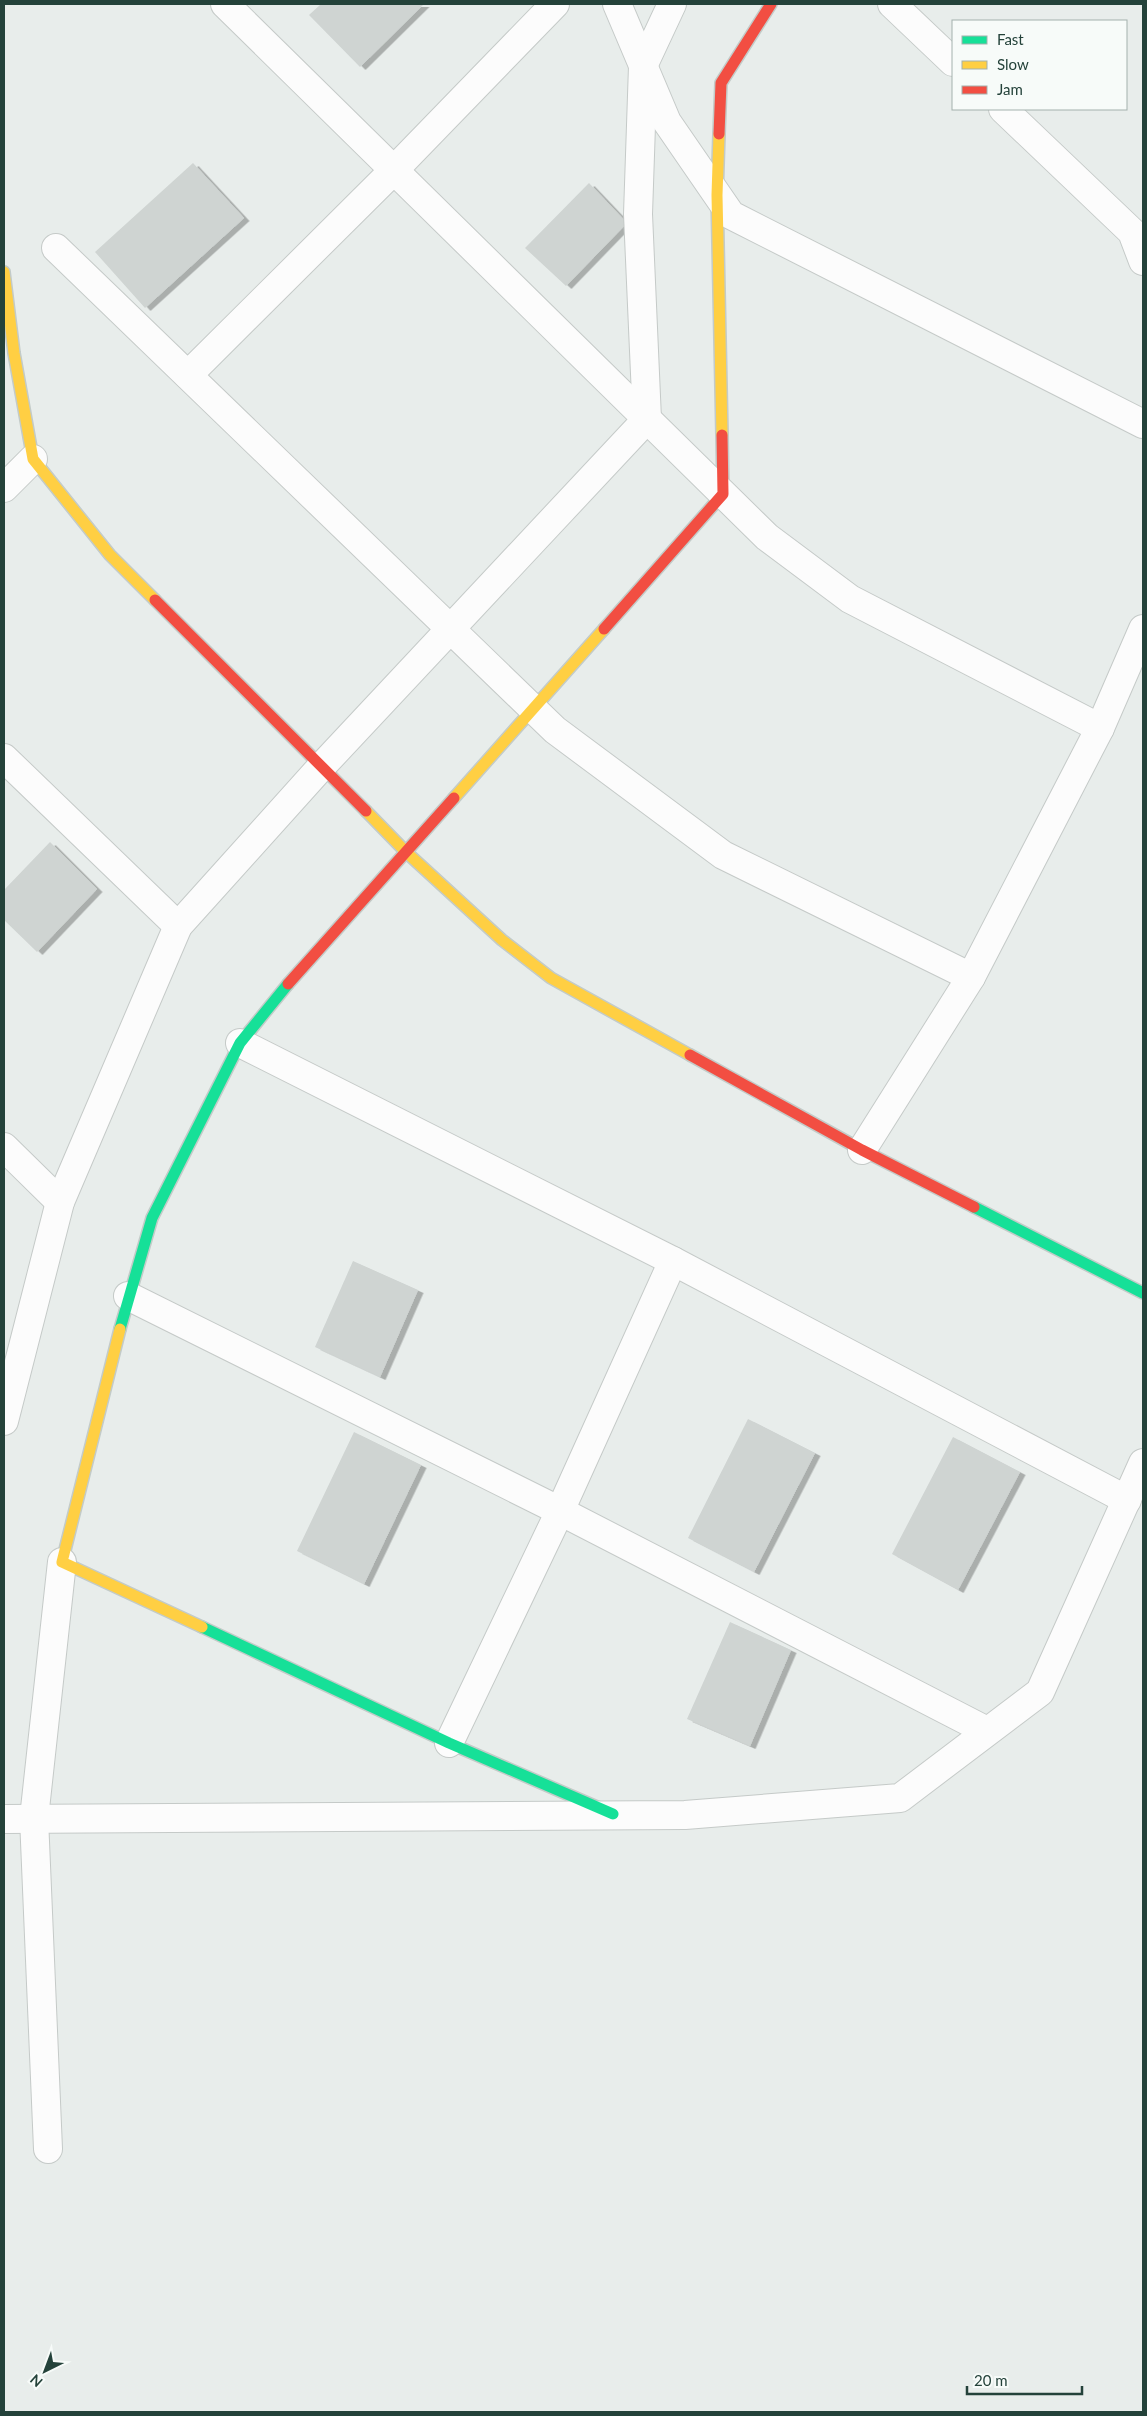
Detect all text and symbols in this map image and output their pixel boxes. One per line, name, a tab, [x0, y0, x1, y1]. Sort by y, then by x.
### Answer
legend	[952, 20, 1127, 110]
text: Fast	[997, 30, 1024, 48]
text: Slow	[997, 55, 1029, 73]
text: Jam	[997, 80, 1023, 98]
north arrow	[20, 2346, 70, 2396]
scale bar	[967, 2364, 1082, 2396]
text: N	[26, 2371, 46, 2391]
text: 20 m	[974, 2371, 1008, 2389]

